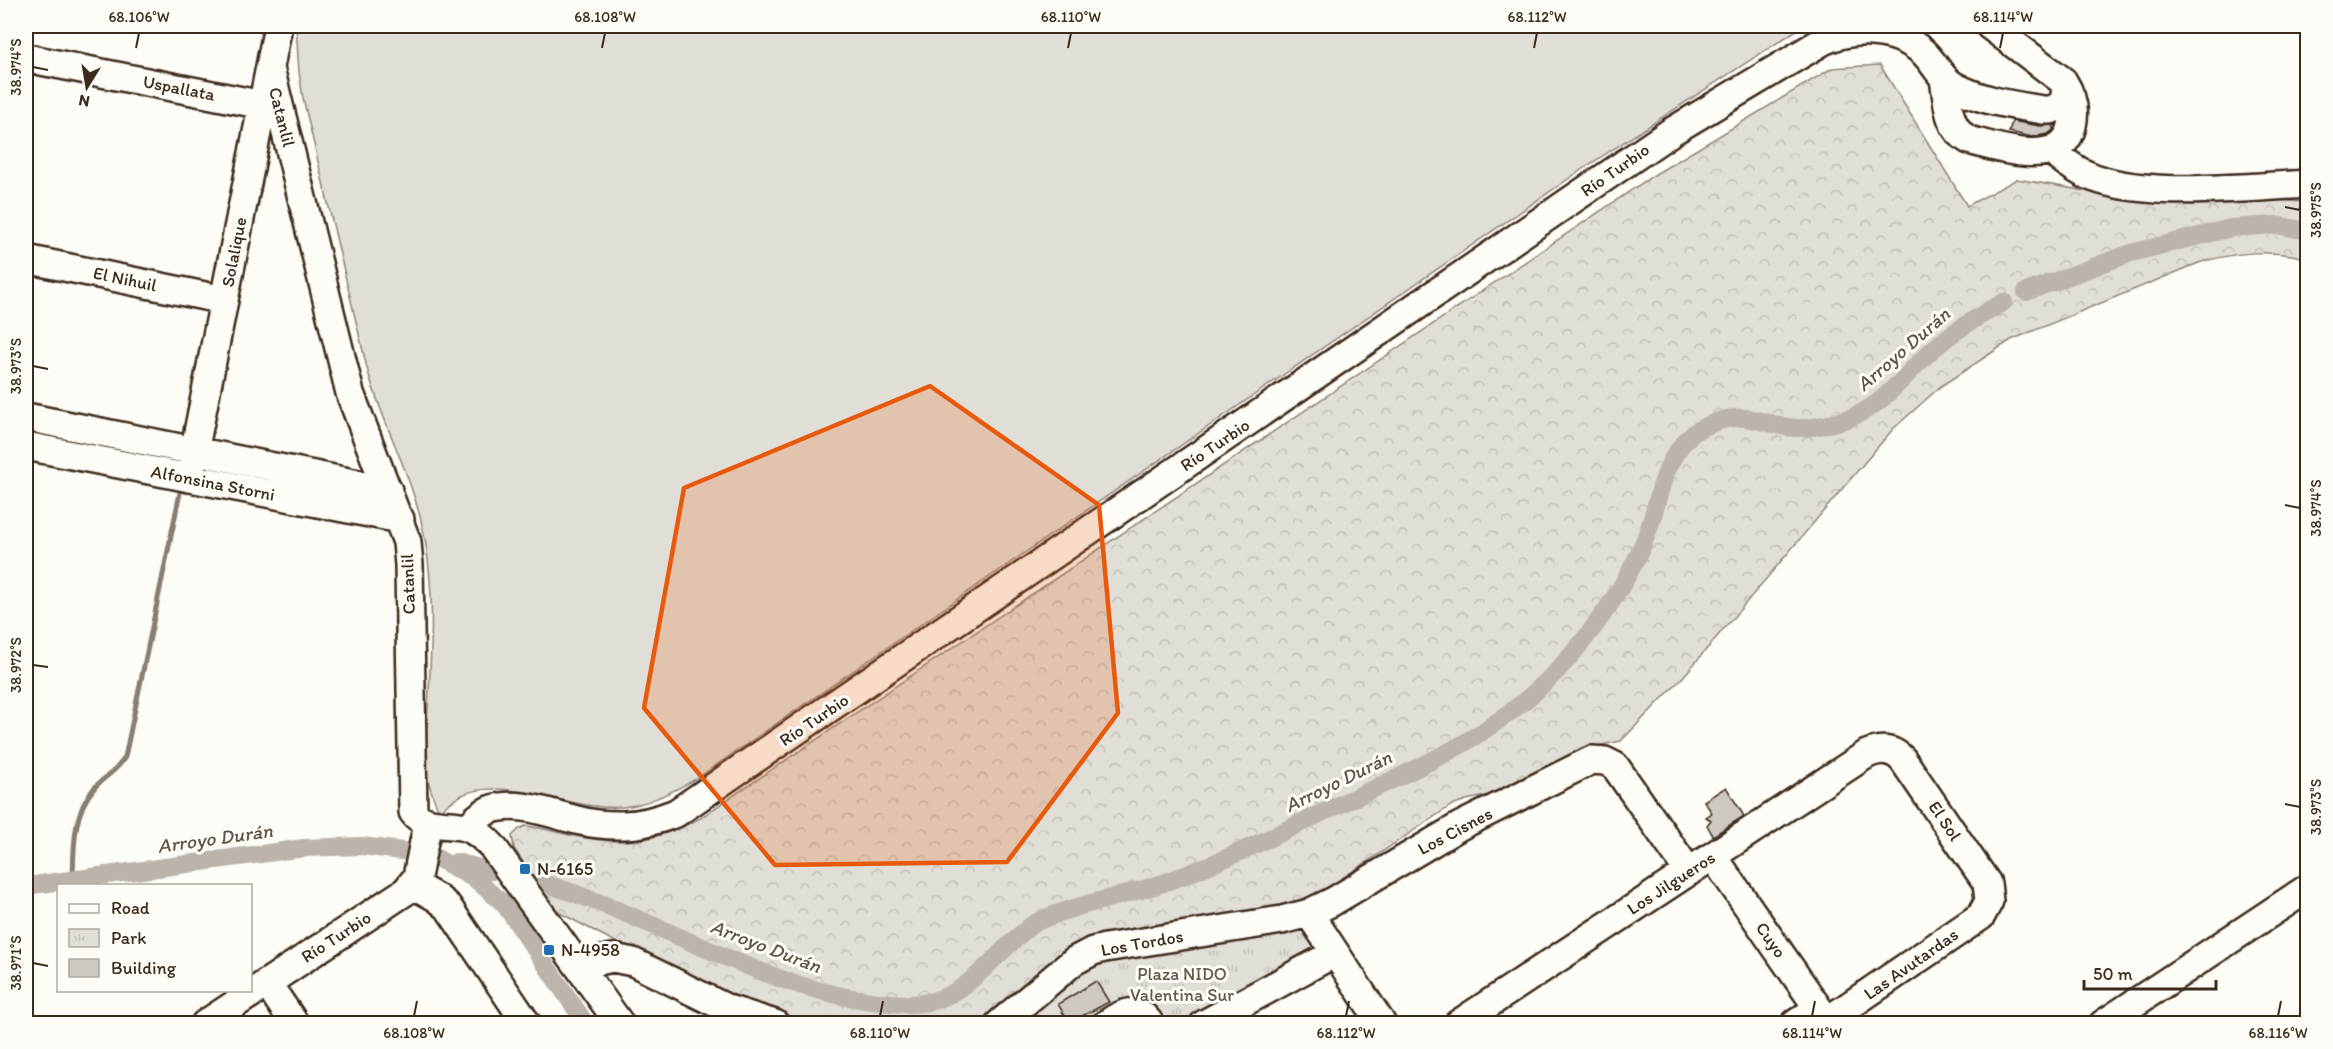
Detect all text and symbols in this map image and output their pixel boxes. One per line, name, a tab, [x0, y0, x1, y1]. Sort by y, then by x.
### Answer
text: 68.106°W	[108, 8, 170, 26]
text: 68.108°W	[574, 8, 636, 26]
text: 68.110°W	[1041, 8, 1101, 26]
text: 68.112°W	[1508, 8, 1567, 26]
text: 68.114°W	[1973, 8, 2033, 26]
text: 38.974°S	[7, 38, 25, 96]
north arrow	[57, 57, 117, 117]
street label: Uspallata	[141, 70, 218, 106]
street label: Catanlil	[264, 85, 300, 149]
text: N	[77, 91, 91, 112]
street label: Río Turbio	[1576, 138, 1654, 202]
text: 38.975°S	[2307, 182, 2325, 238]
street label: Solalique	[216, 215, 252, 289]
street label: El Nihuil	[91, 262, 159, 296]
water label: Arroyo Durán	[1851, 302, 1955, 396]
text: 38.973°S	[7, 338, 25, 394]
street label: Río Turbio	[1176, 414, 1254, 476]
street label: Alfonsina Storni	[149, 460, 277, 506]
text: 38.974°S	[2307, 479, 2325, 537]
street label: Catanlil	[396, 553, 420, 615]
text: 38.972°S	[7, 637, 25, 693]
street label: Río Turbio	[775, 689, 853, 751]
water label: Arroyo Durán	[1281, 745, 1396, 817]
text: 38.973°S	[2307, 779, 2325, 835]
street label: El Sol	[1924, 797, 1966, 845]
street label: Los Cisnes	[1414, 802, 1496, 860]
water label: Arroyo Durán	[156, 818, 274, 858]
street label: Los Jilgueros	[1623, 846, 1719, 920]
place label: N-6165	[537, 858, 593, 880]
marker: N-6165	[518, 862, 532, 876]
legend	[57, 884, 252, 992]
text: Road	[111, 897, 150, 919]
street label: Río Turbio	[297, 906, 375, 968]
water label: Arroyo Durán	[708, 914, 825, 978]
street label: Cuyo	[1751, 918, 1791, 962]
street label: Las Avutardas	[1859, 923, 1963, 1005]
street label: Los Tordos	[1099, 925, 1185, 961]
text: Park	[111, 927, 146, 949]
text: 38.971°S	[7, 935, 25, 991]
place label: N-4958	[561, 939, 620, 961]
marker: N-4958	[542, 943, 556, 957]
scale bar	[2084, 953, 2216, 991]
text: Building	[111, 957, 177, 979]
park label: Plaza NIDO Valentina Sur	[1130, 963, 1234, 1006]
text: 50 m	[2093, 963, 2133, 985]
text: 68.108°W	[383, 1024, 445, 1042]
text: 68.110°W	[850, 1024, 910, 1042]
text: 68.112°W	[1317, 1024, 1376, 1042]
text: 68.114°W	[1782, 1024, 1842, 1042]
text: 68.116°W	[2249, 1024, 2308, 1042]

